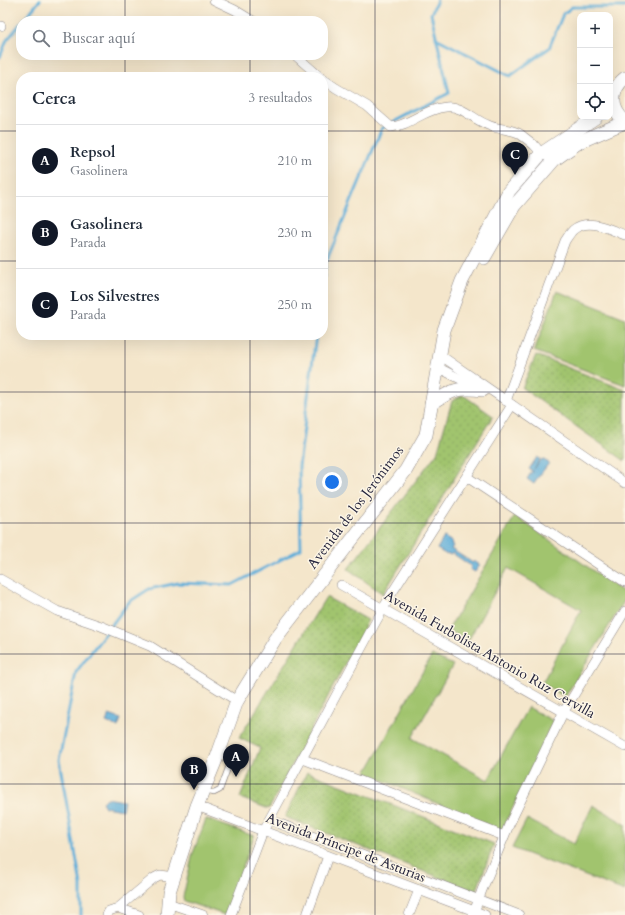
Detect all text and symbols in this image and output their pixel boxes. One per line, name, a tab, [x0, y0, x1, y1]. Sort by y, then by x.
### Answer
map controls	[577, 12, 613, 120]
button: +	[577, 12, 613, 48]
search box	[16, 16, 328, 60]
icon: search	[30, 27, 52, 49]
text: Buscar aquí	[62, 28, 135, 48]
button: −	[577, 48, 613, 84]
button: locate	[577, 84, 613, 120]
text: Cerca	[32, 87, 76, 110]
text: 3 resultados	[248, 89, 312, 107]
text: Repsol	[70, 142, 115, 162]
pin: C	[502, 142, 528, 175]
text: A	[40, 152, 50, 170]
text: 210 m	[278, 152, 312, 170]
text: Gasolinera	[70, 162, 128, 180]
text: Gasolinera	[70, 214, 143, 234]
text: B	[40, 224, 50, 242]
text: 230 m	[278, 224, 312, 242]
text: Parada	[70, 234, 106, 252]
text: Los Silvestres	[70, 286, 159, 306]
text: C	[40, 296, 50, 314]
text: 250 m	[278, 296, 312, 314]
text: Parada	[70, 306, 106, 324]
street label: Avenida de los Jerónimos	[303, 442, 408, 573]
your location	[322, 472, 342, 492]
street label: Avenida Futbolista Antonio Ruz Cervilla	[381, 586, 599, 723]
pin: A	[223, 744, 249, 777]
pin: B	[181, 757, 207, 790]
street label: Avenida Príncipe de Asturias	[263, 808, 429, 887]

